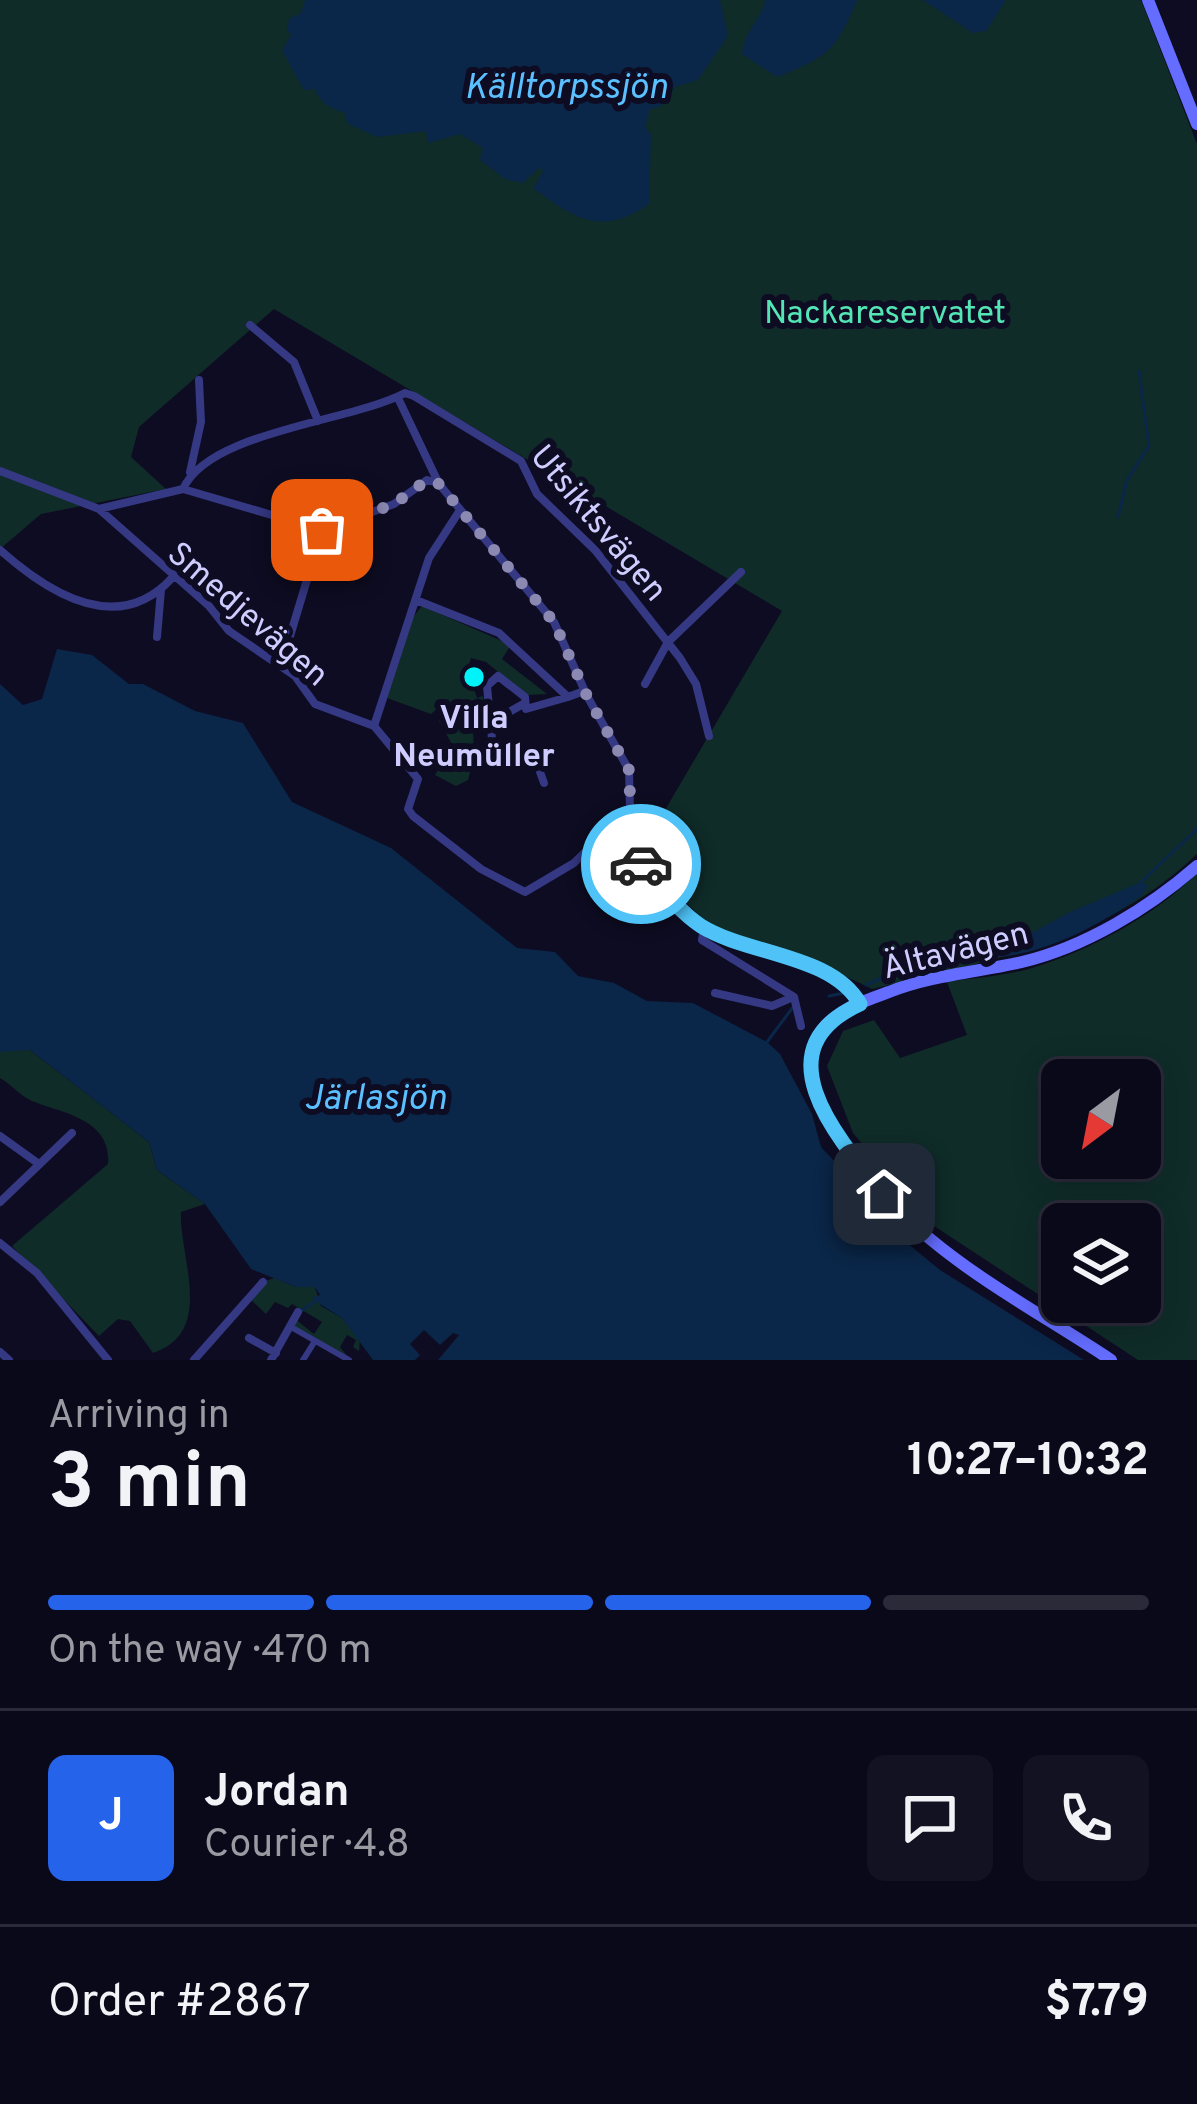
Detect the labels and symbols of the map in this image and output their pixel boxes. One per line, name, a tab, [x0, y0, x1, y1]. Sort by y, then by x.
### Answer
water label: Källtorpssjön	[464, 66, 668, 112]
park label: Nackareservatet	[764, 294, 1006, 336]
street label: Utsiktsvägen	[519, 438, 675, 612]
pin	[271, 479, 373, 581]
street label: Smedjevägen	[157, 534, 336, 698]
marker: Villa Neumüller	[461, 664, 487, 690]
place label: Villa Neumüller	[393, 699, 555, 779]
courier	[581, 804, 701, 924]
street label: Ältavägen	[879, 914, 1033, 991]
north arrow	[1041, 1059, 1161, 1179]
water label: Järlasjön	[304, 1077, 447, 1123]
pin	[833, 1143, 935, 1245]

